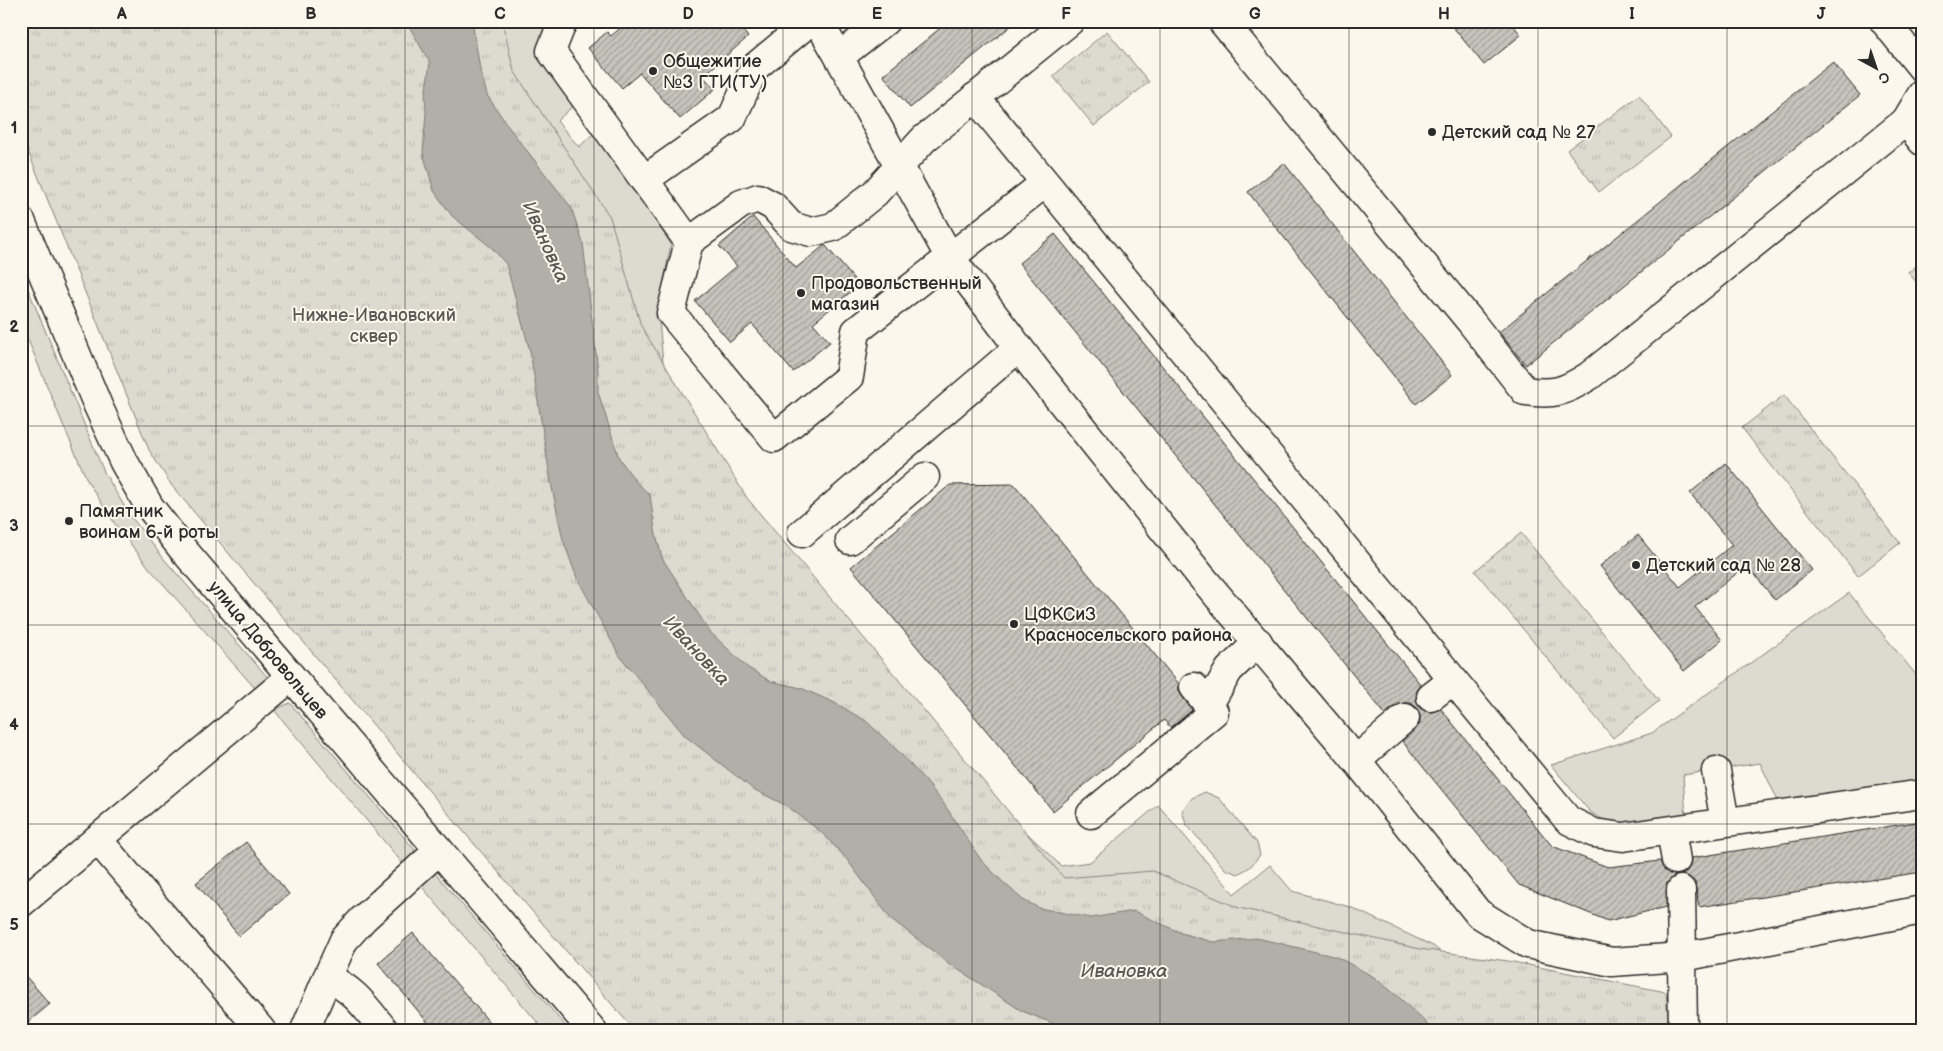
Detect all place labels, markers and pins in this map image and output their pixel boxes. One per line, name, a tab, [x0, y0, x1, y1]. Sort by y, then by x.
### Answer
place label: Общежитие №3 ГТИ(ТУ)	[663, 51, 767, 93]
marker: Общежитие №3 ГТИ(ТУ)	[647, 65, 659, 77]
place label: Детский сад № 27	[1442, 122, 1595, 143]
marker: Детский сад № 27	[1426, 126, 1438, 138]
place label: Продовольственный магазин	[811, 273, 982, 315]
marker: Продовольственный магазин	[795, 287, 807, 299]
place label: Памятник воинам 6-й роты	[79, 501, 219, 543]
marker: Памятник воинам 6-й роты	[63, 515, 75, 527]
place label: Детский сад № 28	[1646, 555, 1801, 576]
marker: Детский сад № 28	[1630, 559, 1642, 571]
place label: ЦФКСиЗ Красносельского района	[1024, 604, 1233, 646]
marker: ЦФКСиЗ Красносельского района	[1008, 618, 1020, 630]

